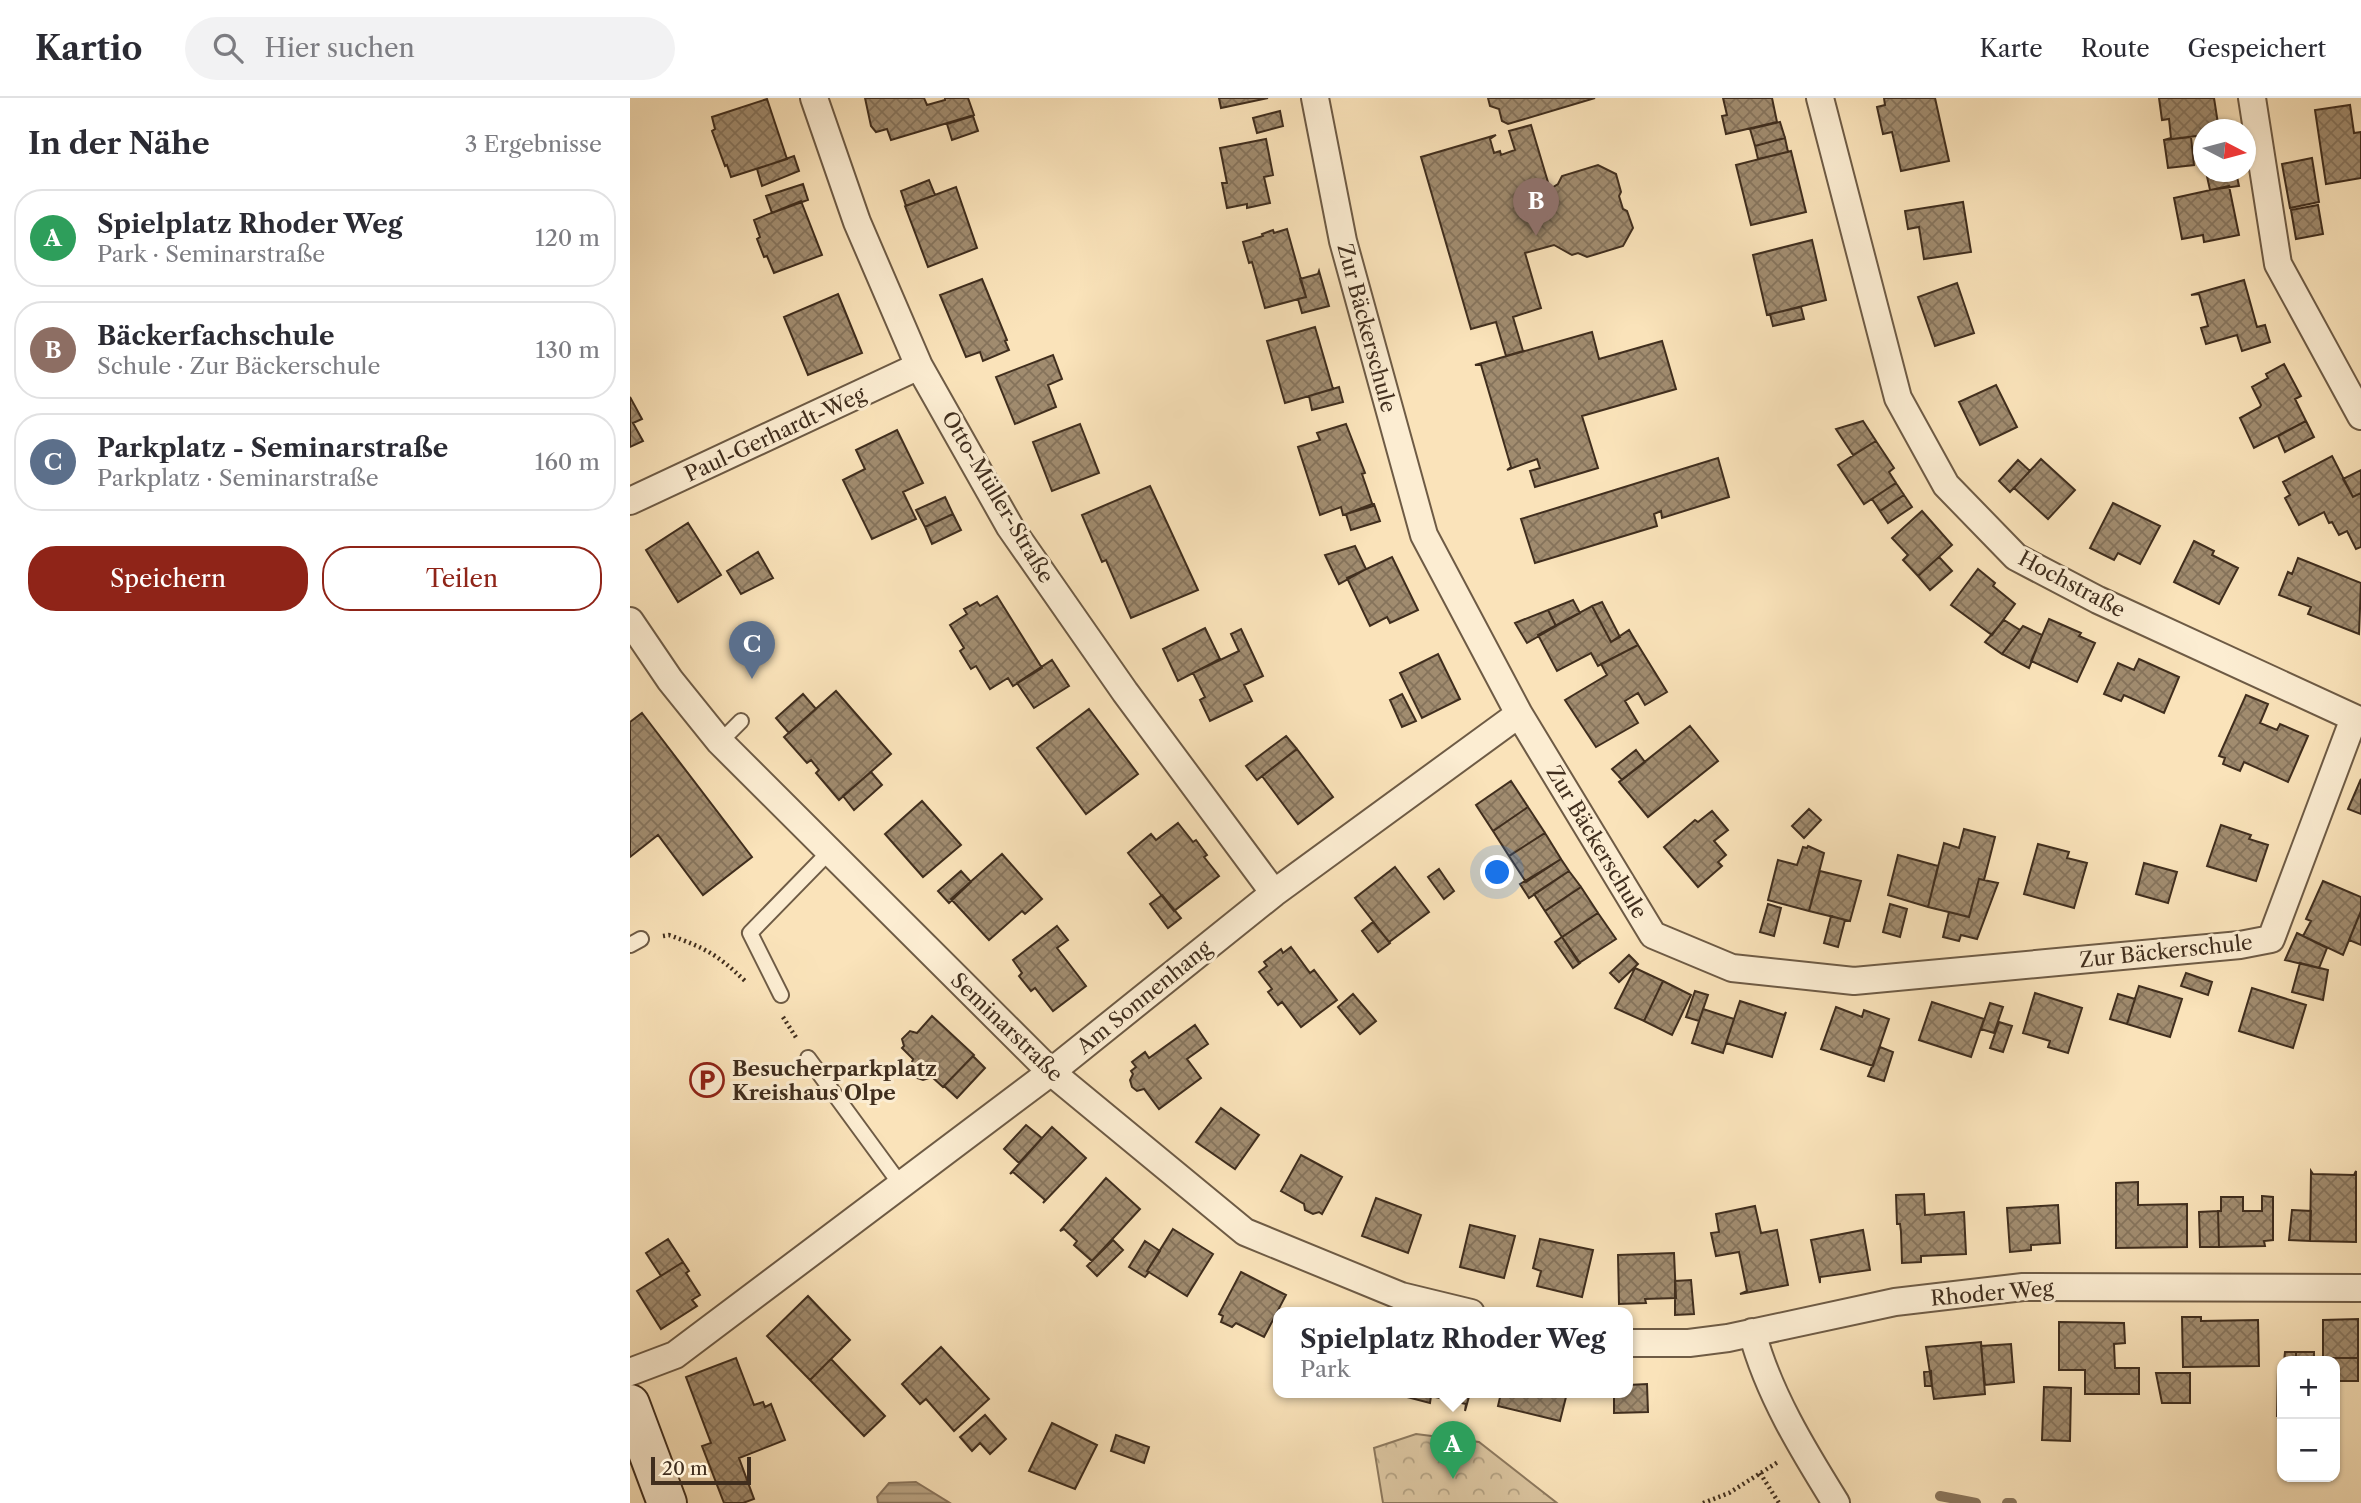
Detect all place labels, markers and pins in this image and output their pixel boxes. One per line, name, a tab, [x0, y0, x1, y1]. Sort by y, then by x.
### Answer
pin: B	[1513, 178, 1559, 236]
pin: C	[729, 621, 775, 679]
place label: Besucherparkplatz Kreishaus Olpe	[732, 1056, 937, 1105]
parking icon: Besucherparkplatz Kreishaus Olpe	[688, 1061, 726, 1099]
pin: A	[1430, 1421, 1476, 1479]

